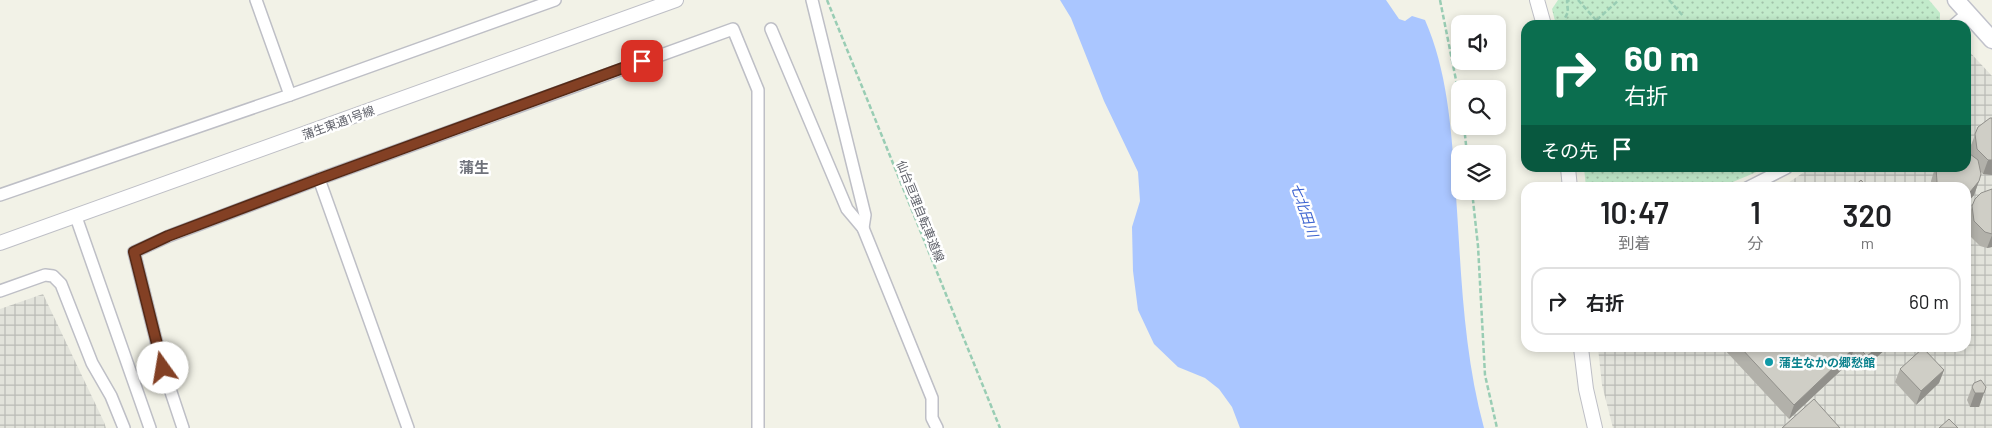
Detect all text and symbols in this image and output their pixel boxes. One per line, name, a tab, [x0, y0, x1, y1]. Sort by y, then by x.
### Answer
map controls	[1451, 15, 1506, 200]
button: sound	[1451, 15, 1506, 70]
text: 60 m	[1624, 36, 1699, 78]
pin	[621, 40, 663, 82]
icon: right	[1541, 40, 1606, 105]
icon: arrive	[628, 47, 656, 75]
button: search	[1451, 80, 1506, 135]
text: 右折	[1624, 82, 1668, 108]
street label: 蒲生東通1号線	[300, 102, 376, 142]
icon: arrive	[1608, 135, 1636, 163]
text: その先	[1541, 139, 1598, 162]
button: layers	[1451, 145, 1506, 200]
district label: 蒲生	[459, 158, 489, 176]
street label: 仙台亘理自転車道線	[894, 158, 948, 264]
water label: 七北田川	[1288, 181, 1323, 241]
text: 10:47	[1600, 194, 1669, 230]
text: 1	[1750, 194, 1761, 230]
text: 320	[1843, 197, 1892, 233]
text: 到着	[1618, 233, 1650, 252]
text: 分	[1748, 233, 1764, 252]
text: m	[1861, 233, 1874, 252]
icon: right	[1543, 287, 1571, 315]
text: 60 m	[1909, 290, 1949, 313]
text: 右折	[1586, 291, 1624, 314]
position arrow	[136, 341, 188, 393]
place label: 蒲生なかの郷愁館	[1779, 355, 1875, 369]
marker: 蒲生なかの郷愁館	[1763, 356, 1775, 368]

